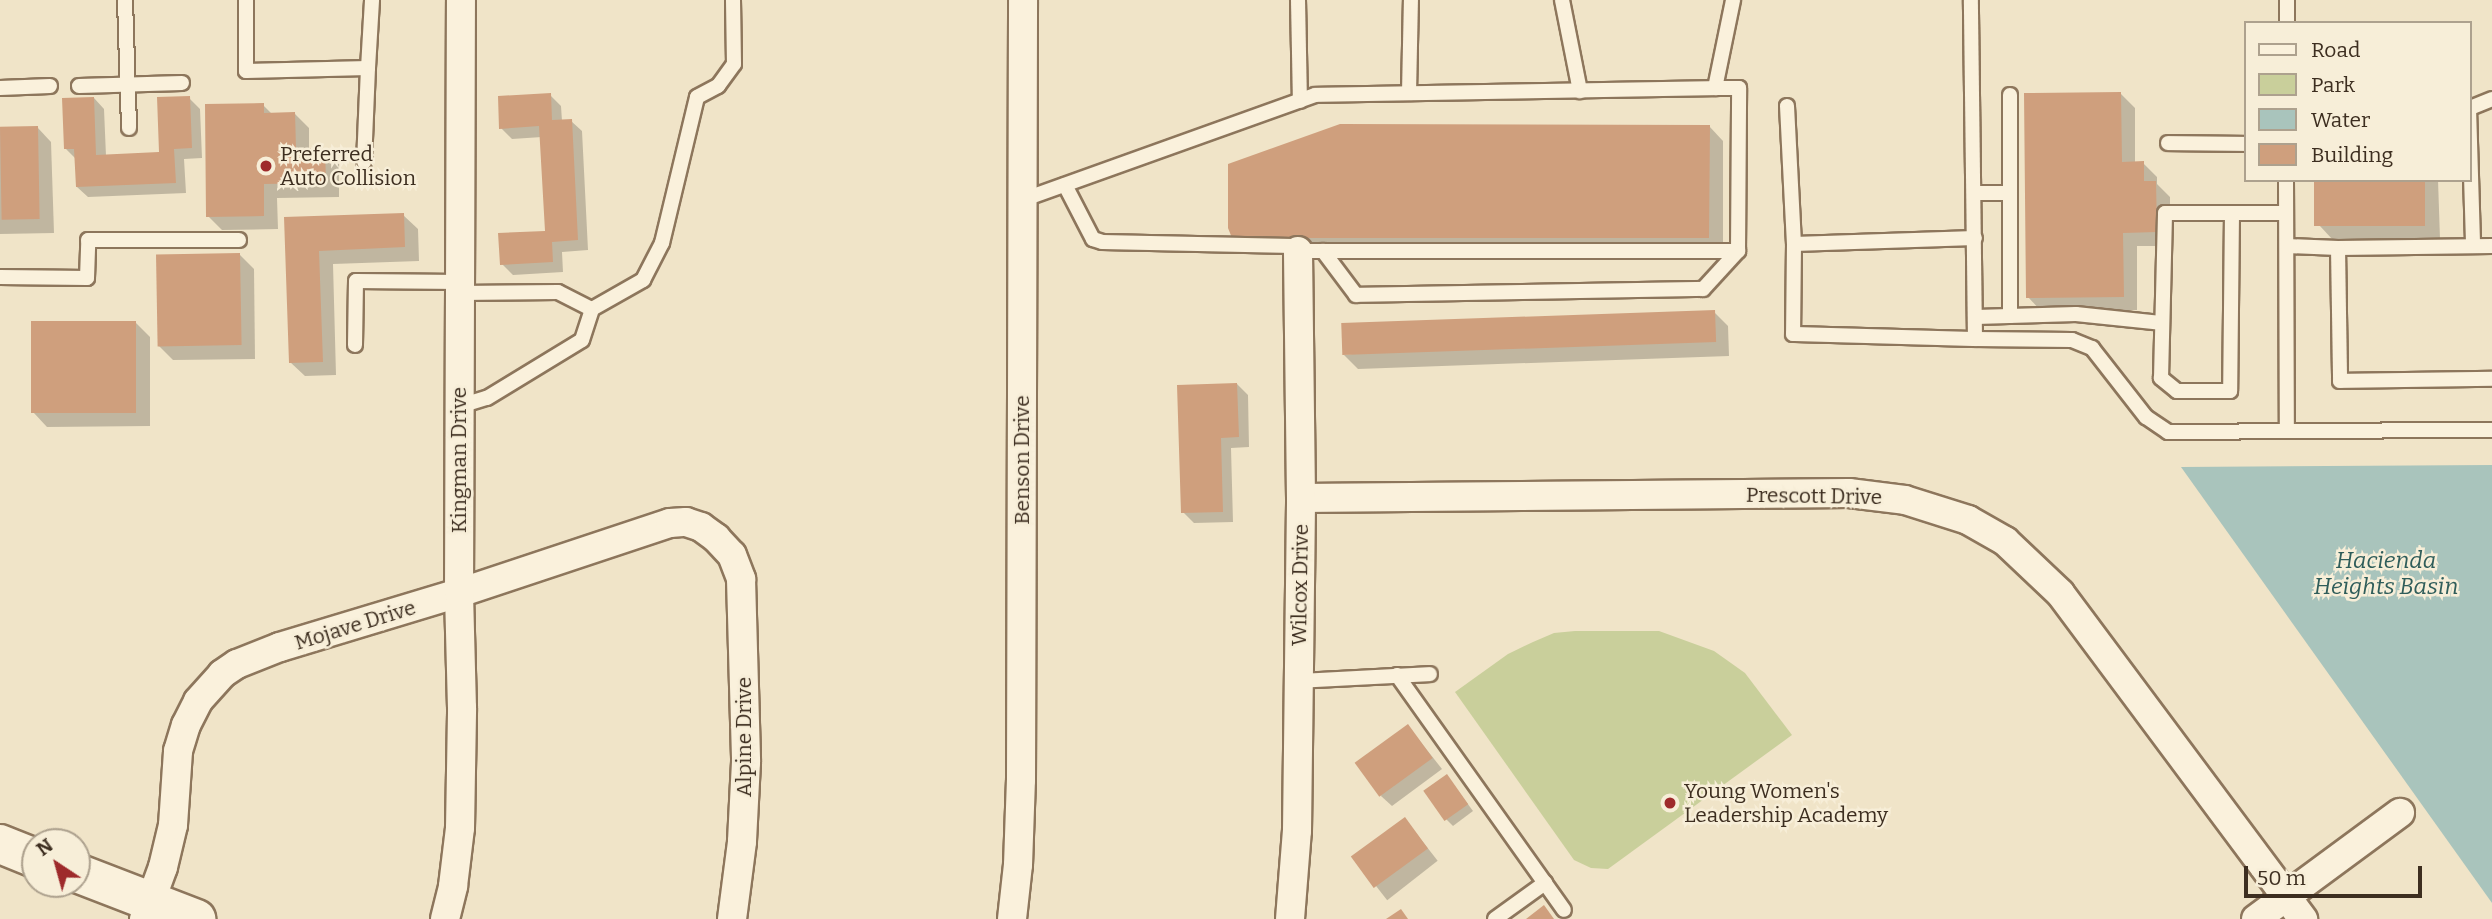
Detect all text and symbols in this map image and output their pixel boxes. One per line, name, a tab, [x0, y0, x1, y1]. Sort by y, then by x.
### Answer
legend	[2244, 21, 2471, 182]
text: Road	[2311, 37, 2360, 63]
text: Park	[2311, 72, 2355, 98]
text: Water	[2311, 107, 2370, 133]
place label: Preferred Auto Collision	[280, 141, 416, 191]
text: Building	[2311, 142, 2393, 168]
marker: Preferred Auto Collision	[258, 158, 274, 174]
street label: Kingman Drive	[446, 387, 472, 533]
street label: Benson Drive	[1009, 395, 1035, 525]
street label: Prescott Drive	[1746, 482, 1882, 510]
street label: Wilcox Drive	[1286, 524, 1314, 646]
water label: Hacienda Heights Basin	[2314, 546, 2458, 600]
street label: Mojave Drive	[291, 595, 419, 655]
street label: Alpine Drive	[731, 677, 757, 797]
place label: Young Women's Leadership Academy	[1684, 778, 1888, 828]
marker: Young Women's Leadership Academy	[1662, 795, 1678, 811]
north arrow	[21, 828, 91, 898]
text: N	[32, 834, 57, 861]
scale bar	[2247, 852, 2426, 896]
text: 50 m	[2257, 865, 2306, 891]

